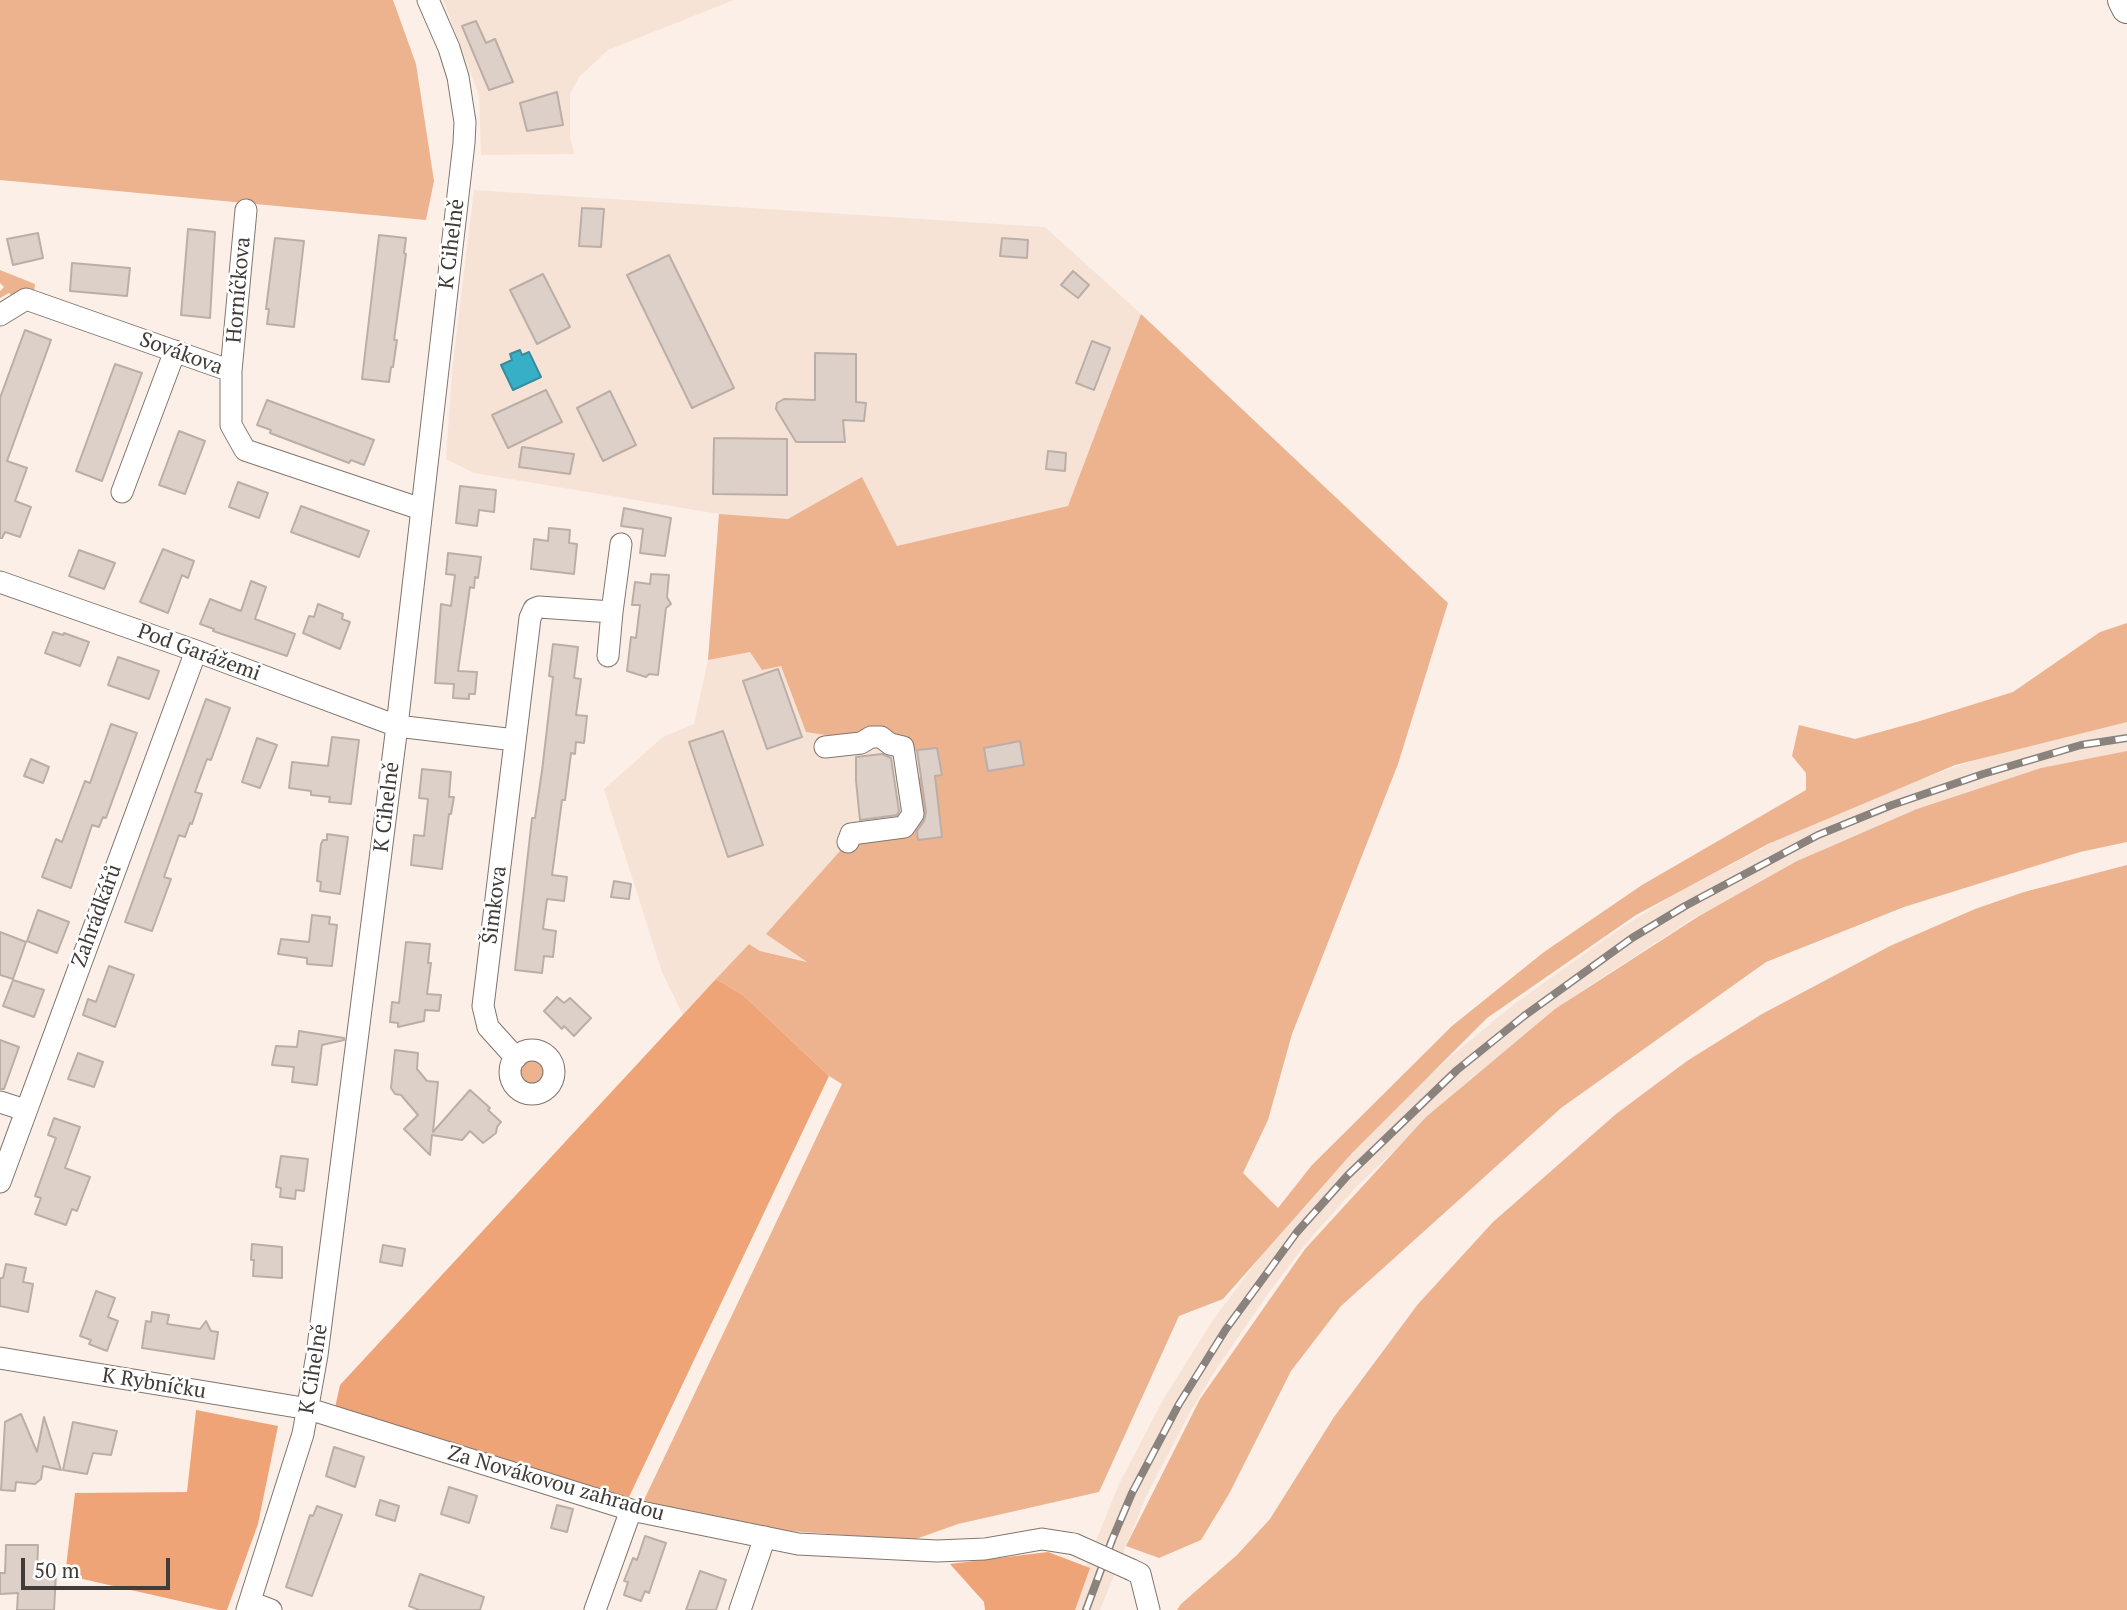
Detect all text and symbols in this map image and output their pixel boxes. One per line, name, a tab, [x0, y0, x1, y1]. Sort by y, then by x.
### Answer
street label: K Cihelně	[434, 197, 470, 291]
street label: Horníčkova	[222, 236, 256, 344]
street label: Sovákova	[136, 327, 226, 381]
street label: Pod Garážemi	[134, 619, 264, 687]
street label: K Cihelně	[369, 760, 405, 854]
street label: Zahrádkářů	[67, 861, 127, 971]
street label: Šimkova	[478, 864, 512, 946]
street label: K Cihelně	[294, 1322, 334, 1416]
street label: K Rybníčku	[100, 1363, 208, 1405]
street label: Za Novákovou zahradou	[445, 1441, 667, 1527]
scale bar	[24, 1544, 173, 1588]
text: 50 m	[34, 1556, 80, 1584]

